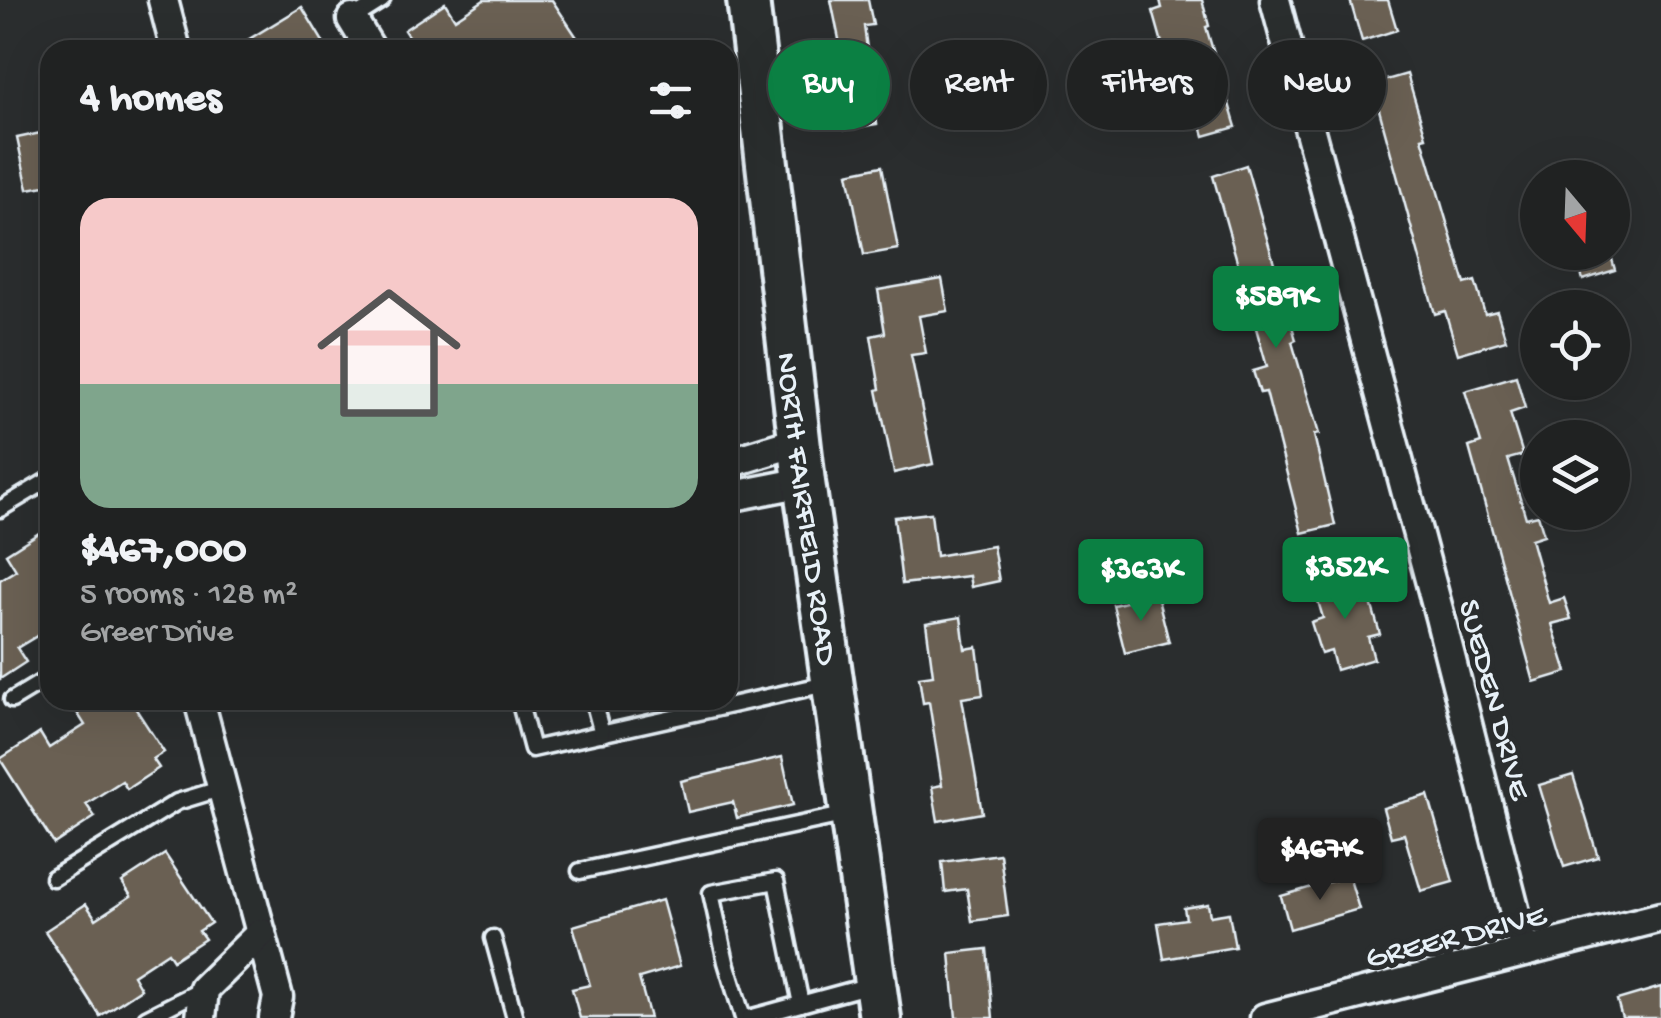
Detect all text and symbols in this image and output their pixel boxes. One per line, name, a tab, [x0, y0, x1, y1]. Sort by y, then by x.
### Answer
chip: Buy	[768, 40, 890, 130]
chip: Rent	[910, 40, 1047, 130]
chip: Filters	[1067, 40, 1228, 130]
chip: New	[1248, 40, 1386, 130]
icon: filters	[643, 73, 698, 128]
text: 4 homes	[80, 76, 221, 125]
north arrow	[1520, 160, 1630, 270]
map controls	[1520, 160, 1630, 530]
icon: home	[299, 263, 479, 443]
pin: $589K	[1206, 266, 1346, 351]
text: $589K	[1235, 279, 1317, 317]
button: locate	[1520, 290, 1630, 400]
street label: NORTH FAIRFIELD ROAD	[765, 351, 844, 668]
button: layers	[1520, 420, 1630, 530]
text: $467,000	[80, 528, 247, 577]
pin: $352K	[1275, 537, 1415, 622]
pin: $363K	[1071, 539, 1211, 624]
text: $352K	[1304, 550, 1386, 588]
text: $363K	[1100, 552, 1182, 590]
text: 5 rooms · 128 m²	[80, 577, 298, 615]
street label: SUEDEN DRIVE	[1447, 596, 1537, 806]
text: Greer Drive	[80, 615, 233, 653]
pin: $467K	[1250, 818, 1390, 903]
text: $467K	[1280, 831, 1360, 869]
street label: GREER DRIVE	[1362, 898, 1551, 980]

